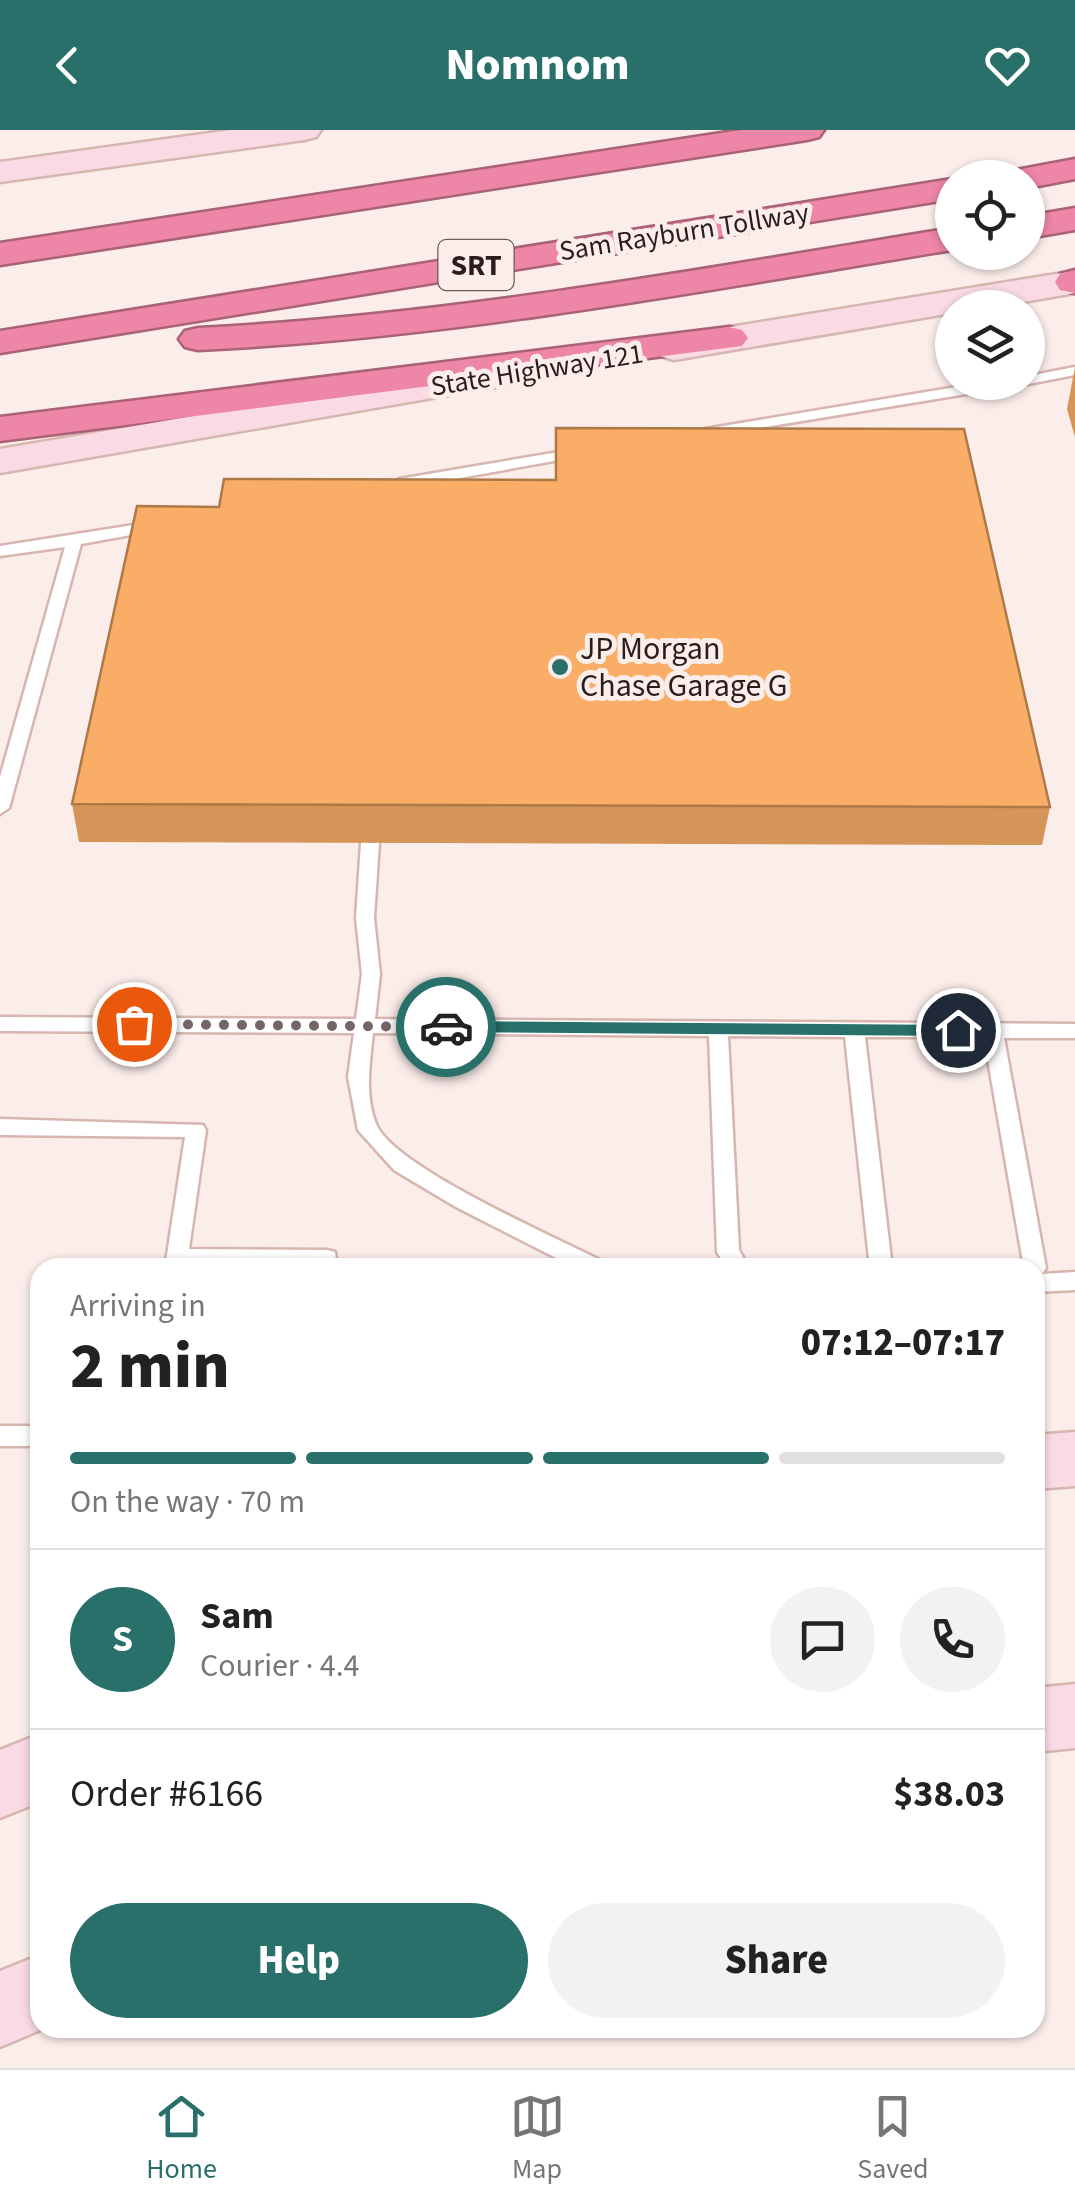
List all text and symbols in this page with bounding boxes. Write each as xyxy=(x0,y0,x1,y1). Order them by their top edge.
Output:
text: Nomnom xyxy=(446,33,629,97)
icon: back xyxy=(40,38,95,93)
icon: heart xyxy=(980,38,1035,93)
map controls xyxy=(935,160,1045,400)
button: locate xyxy=(935,160,1045,270)
street label: Sam Rayburn Tollway xyxy=(556,193,812,271)
road number: SRT xyxy=(438,240,514,290)
button: layers xyxy=(935,290,1045,400)
street label: State Highway 121 xyxy=(428,333,646,407)
place label: JP Morgan Chase Garage G xyxy=(580,626,788,709)
marker: JP Morgan Chase Garage G xyxy=(549,656,571,678)
courier xyxy=(396,977,496,1077)
pin xyxy=(92,982,177,1067)
pin xyxy=(916,988,1001,1073)
icon: bag xyxy=(107,997,162,1052)
icon: car xyxy=(419,1000,474,1055)
icon: home xyxy=(931,1003,986,1058)
text: Arriving in xyxy=(70,1283,206,1329)
text: 07:12–07:17 xyxy=(801,1316,1005,1370)
text: 2 min xyxy=(70,1320,230,1413)
text: On the way · 70 m xyxy=(70,1479,305,1525)
button: chat xyxy=(770,1587,875,1692)
button: phone xyxy=(900,1587,1005,1692)
text: Sam xyxy=(200,1589,274,1643)
text: S xyxy=(112,1612,133,1666)
text: Courier · 4.4 xyxy=(200,1643,360,1689)
text: Order #6166 xyxy=(70,1767,263,1821)
text: $38.03 xyxy=(893,1767,1005,1821)
button: Help xyxy=(70,1903,528,2018)
button: Share xyxy=(548,1903,1005,2018)
tab: Home xyxy=(146,2089,217,2189)
tab: Map xyxy=(510,2089,565,2189)
tab: Saved xyxy=(857,2089,929,2189)

